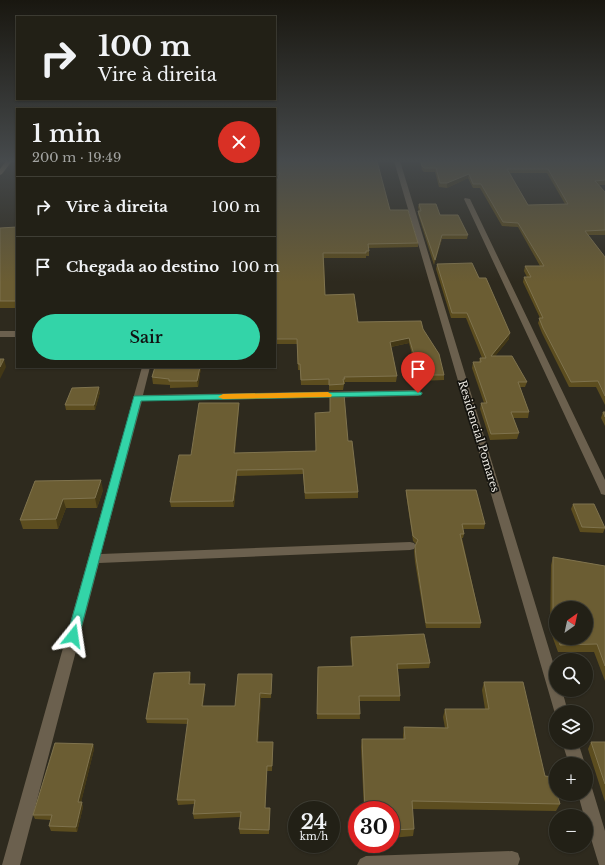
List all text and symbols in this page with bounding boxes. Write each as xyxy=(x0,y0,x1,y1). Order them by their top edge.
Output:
text: 100 m xyxy=(98,29,191,64)
icon: right xyxy=(32,32,84,84)
text: Vire à direita xyxy=(98,64,217,86)
text: 1 min xyxy=(32,119,101,148)
button: close xyxy=(218,121,260,163)
text: 200 m · 19:49 xyxy=(32,149,121,166)
icon: right xyxy=(32,196,54,218)
text: Vire à direita xyxy=(66,197,168,216)
text: 100 m xyxy=(211,197,260,216)
icon: arrive xyxy=(32,256,54,278)
text: Chegada ao destino xyxy=(66,257,219,276)
text: 100 m xyxy=(231,257,280,276)
button: Sair xyxy=(32,314,260,360)
pin xyxy=(401,352,435,393)
icon: arrive xyxy=(407,358,429,380)
street label: Residencial Pomares xyxy=(455,378,503,494)
north arrow xyxy=(549,601,593,645)
map controls xyxy=(549,601,593,853)
position arrow xyxy=(52,615,94,657)
button: search xyxy=(549,653,593,697)
button: layers xyxy=(549,705,593,749)
button: + xyxy=(549,757,593,801)
speed limit sign: 30 xyxy=(348,801,400,853)
button: − xyxy=(549,809,593,853)
text: 24 xyxy=(301,810,327,834)
text: km/h xyxy=(300,830,328,843)

